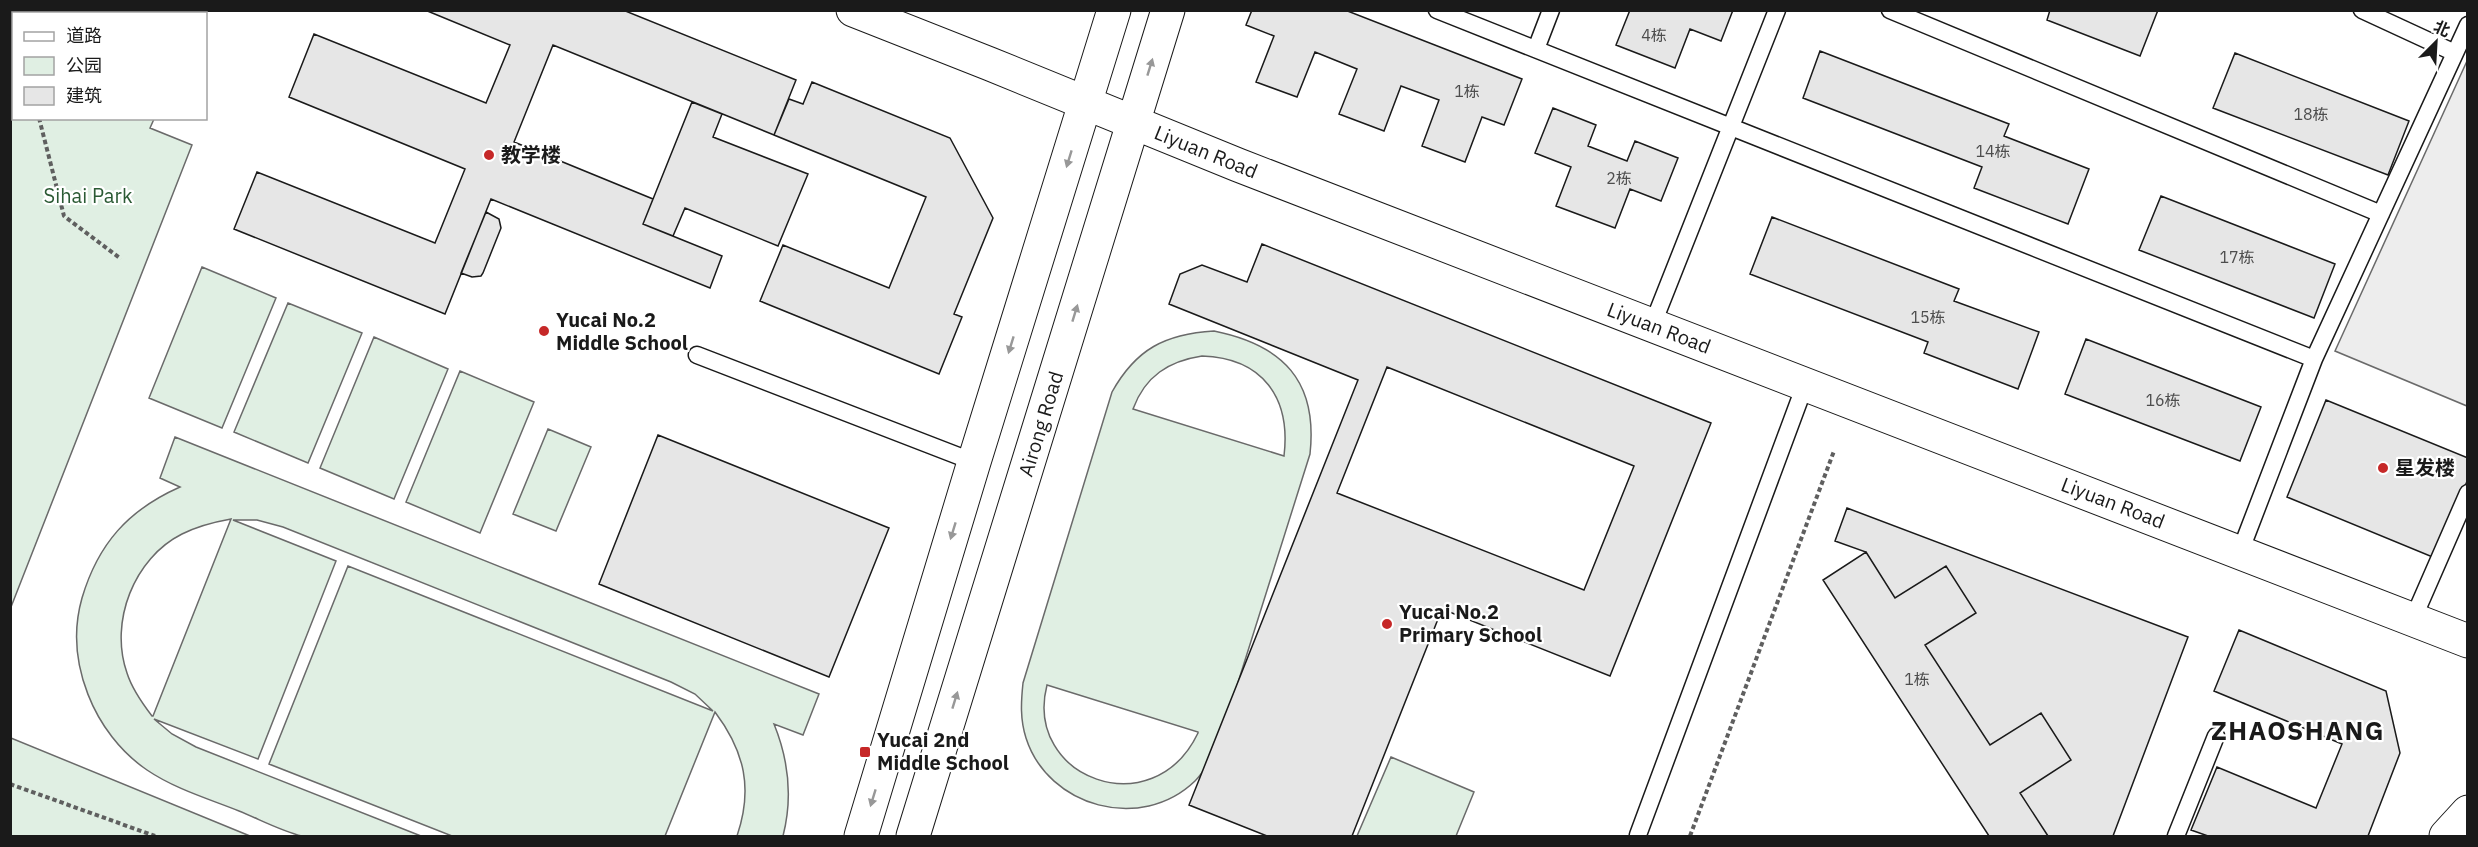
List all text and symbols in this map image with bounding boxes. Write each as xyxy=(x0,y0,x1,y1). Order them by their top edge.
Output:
legend xyxy=(12,12,207,120)
north arrow xyxy=(2406,12,2466,72)
text: 北 xyxy=(2431,16,2453,41)
text: 道路 xyxy=(66,24,102,47)
house number: 4栋 xyxy=(1641,25,1667,45)
text: 公园 xyxy=(66,54,102,77)
one-way arrow xyxy=(1146,58,1156,76)
house number: 1栋 xyxy=(1454,81,1480,101)
text: 建筑 xyxy=(66,84,102,107)
house number: 18栋 xyxy=(2293,104,2329,124)
street label: Liyuan Road xyxy=(1151,119,1262,184)
place label: 教学楼 xyxy=(501,141,561,168)
house number: 14栋 xyxy=(1975,141,2011,161)
marker: 教学楼 xyxy=(482,148,496,162)
one-way arrow xyxy=(1064,150,1073,168)
house number: 2栋 xyxy=(1606,168,1632,188)
park label: Sihai Park xyxy=(44,182,133,209)
house number: 17栋 xyxy=(2219,247,2255,267)
street label: Liyuan Road xyxy=(1603,295,1715,360)
one-way arrow xyxy=(1071,304,1080,322)
place label: Yucai No.2 Middle School xyxy=(556,306,688,356)
house number: 15栋 xyxy=(1910,307,1946,327)
marker: Yucai No.2 Middle School xyxy=(537,324,551,338)
one-way arrow xyxy=(1006,336,1015,354)
street label: Airong Road xyxy=(1012,368,1069,480)
house number: 16栋 xyxy=(2145,390,2181,410)
place label: 星发楼 xyxy=(2395,454,2455,481)
marker: 星发楼 xyxy=(2376,461,2390,475)
street label: Liyuan Road xyxy=(2057,470,2169,535)
one-way arrow xyxy=(948,522,957,540)
place label: Yucai No.2 Primary School xyxy=(1399,598,1542,648)
marker: Yucai No.2 Primary School xyxy=(1380,617,1394,631)
house number: 1栋 xyxy=(1904,669,1930,689)
one-way arrow xyxy=(951,691,960,709)
district label: ZHAOSHANG xyxy=(2211,713,2385,747)
place label: Yucai 2nd Middle School xyxy=(877,726,1009,776)
marker: Yucai 2nd Middle School xyxy=(858,745,872,759)
one-way arrow xyxy=(868,790,877,808)

